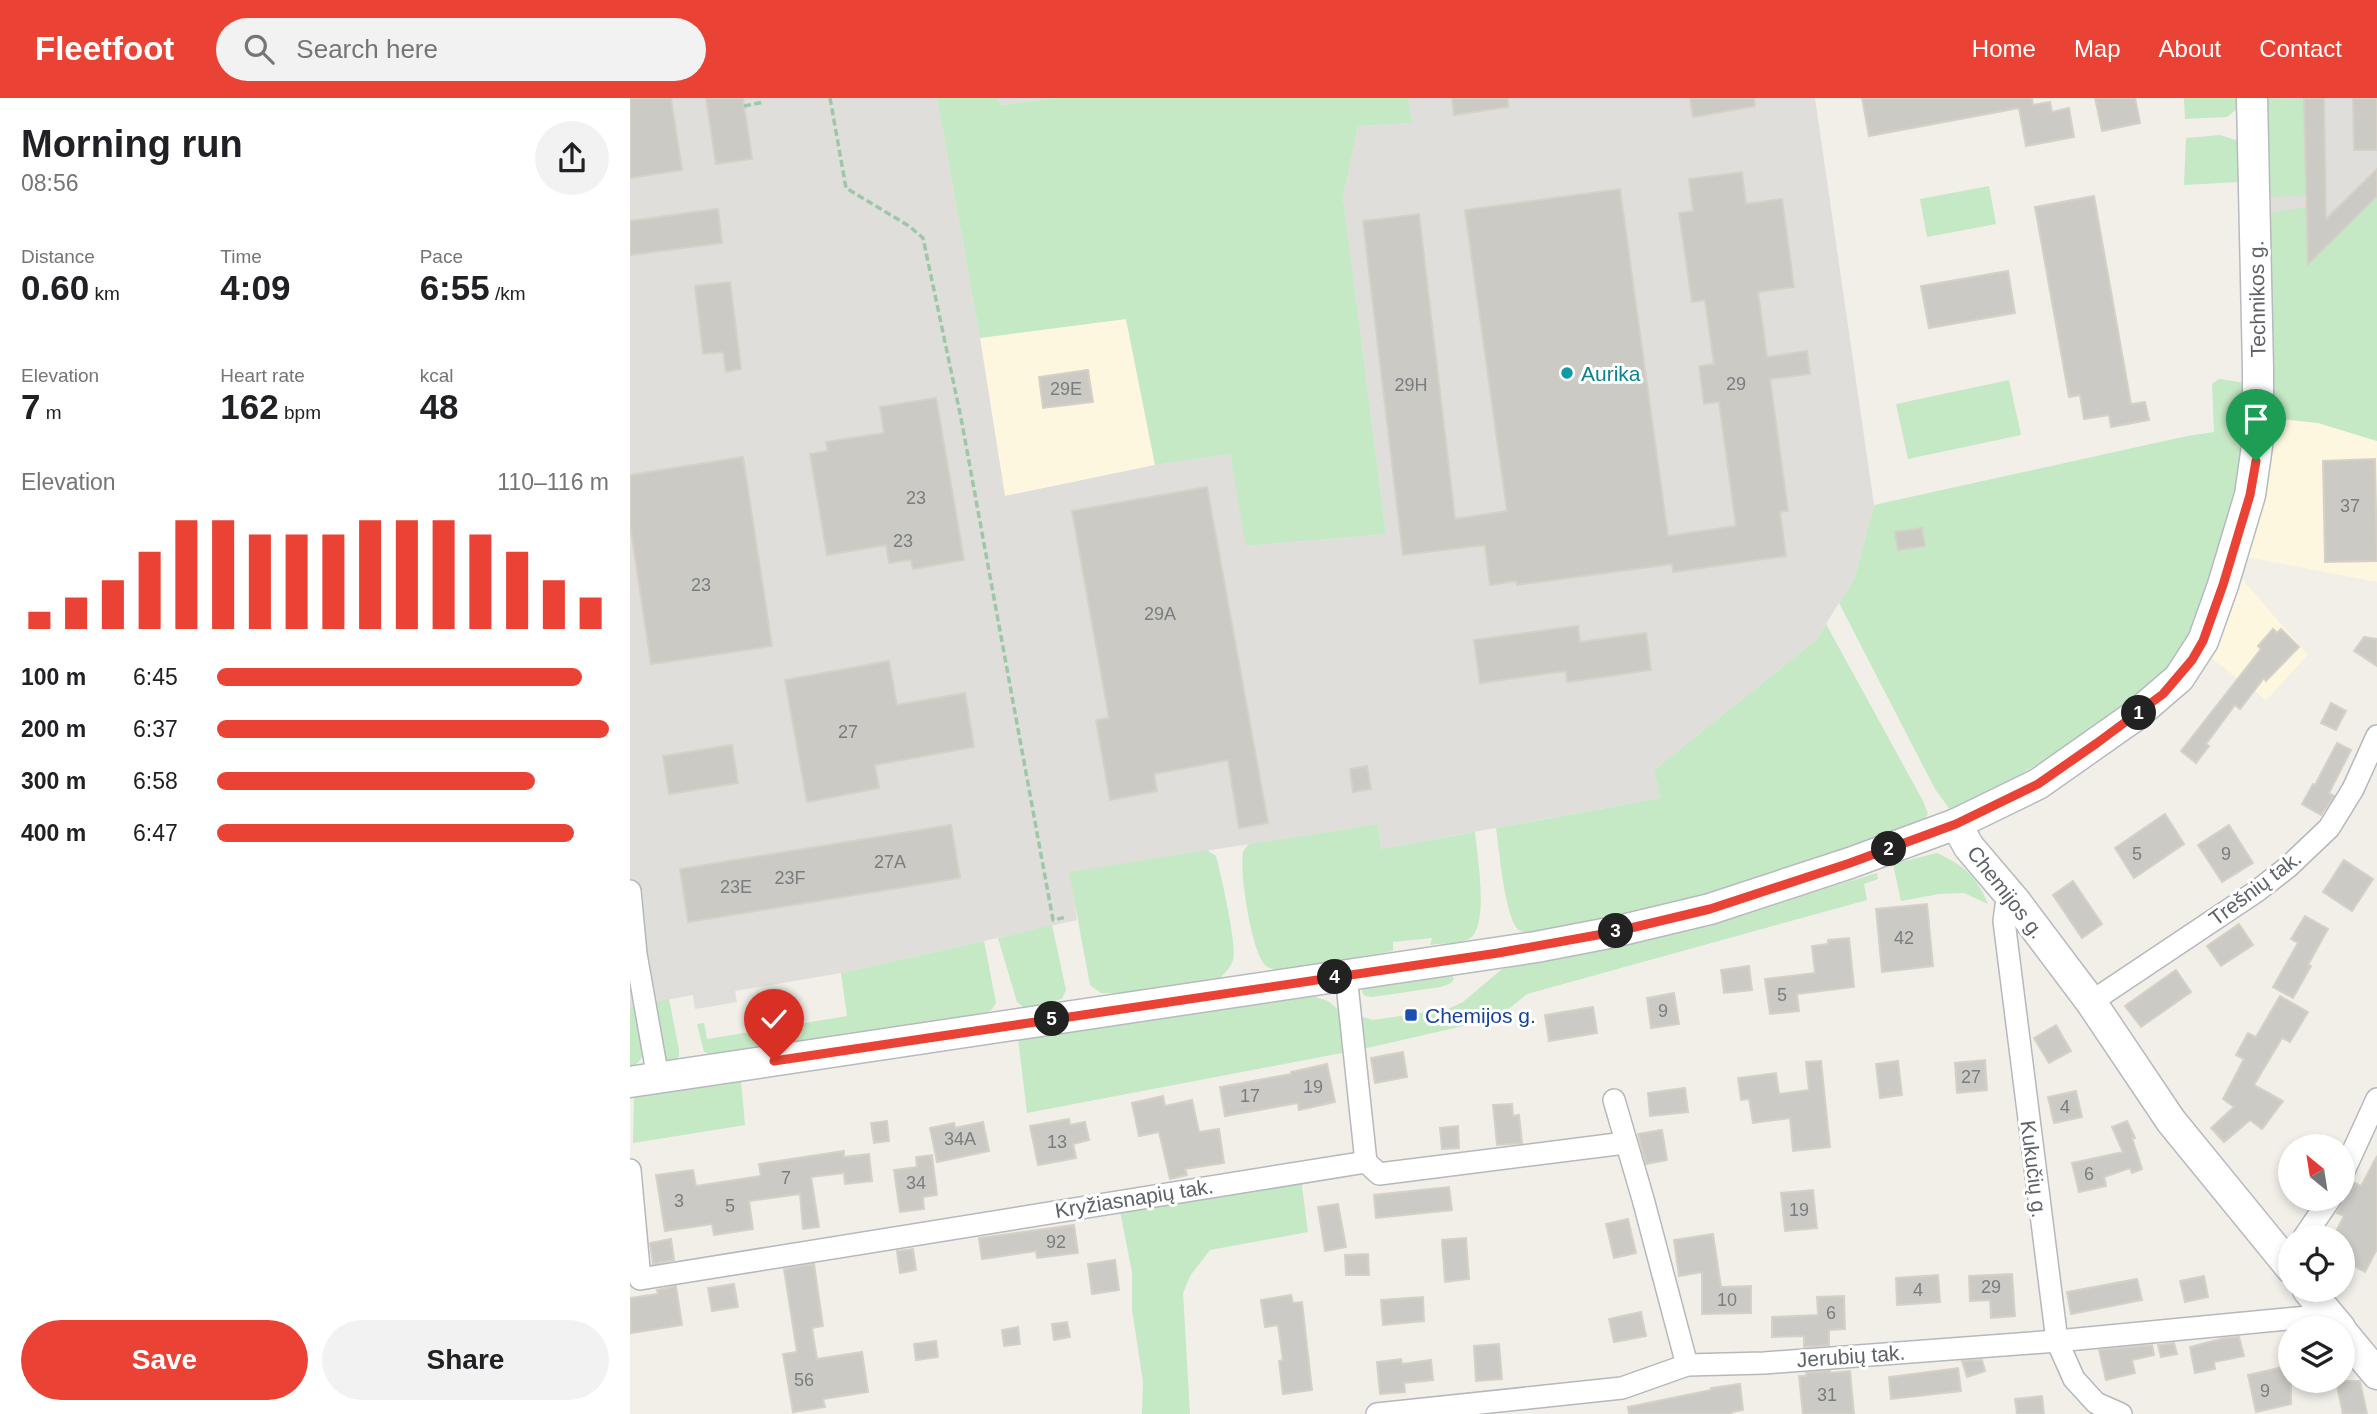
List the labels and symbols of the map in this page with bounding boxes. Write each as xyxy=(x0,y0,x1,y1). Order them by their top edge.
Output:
street label: Technikos g. xyxy=(2244,240,2270,358)
place label: Aurika xyxy=(1581,362,1641,385)
marker: Aurika xyxy=(1559,365,1575,381)
house number: 29 xyxy=(1726,374,1746,394)
house number: 29H xyxy=(1394,375,1428,395)
house number: 29E xyxy=(1050,379,1082,399)
pin xyxy=(2226,389,2286,461)
house number: 23 xyxy=(906,488,926,508)
house number: 37 xyxy=(2340,496,2360,516)
house number: 23 xyxy=(893,531,913,551)
house number: 23 xyxy=(691,575,711,595)
house number: 29A xyxy=(1144,604,1176,624)
pin: 1 xyxy=(2122,696,2156,730)
house number: 27 xyxy=(838,722,858,742)
pin: 2 xyxy=(1872,832,1906,866)
street label: Chemijos g. xyxy=(1963,841,2049,943)
house number: 5 xyxy=(2132,844,2142,864)
house number: 9 xyxy=(2221,844,2231,864)
street label: Trešnių tak. xyxy=(2205,846,2305,930)
house number: 27A xyxy=(874,852,906,872)
house number: 23F xyxy=(774,868,806,888)
house number: 23E xyxy=(720,877,752,897)
pin: 3 xyxy=(1598,914,1634,948)
house number: 42 xyxy=(1894,928,1914,948)
pin: 4 xyxy=(1318,960,1352,994)
house number: 5 xyxy=(1777,985,1787,1005)
pin xyxy=(744,989,804,1061)
house number: 9 xyxy=(1658,1001,1668,1021)
pin: 5 xyxy=(1034,1002,1070,1037)
place label: Chemijos g. xyxy=(1425,1004,1536,1027)
marker: Chemijos g. xyxy=(1403,1007,1419,1023)
house number: 27 xyxy=(1961,1067,1981,1087)
house number: 19 xyxy=(1303,1077,1323,1097)
house number: 17 xyxy=(1240,1086,1260,1106)
house number: 4 xyxy=(2060,1097,2070,1117)
street label: Kukučių g. xyxy=(2017,1119,2051,1219)
house number: 34A xyxy=(944,1129,976,1149)
house number: 13 xyxy=(1047,1132,1067,1152)
north arrow xyxy=(2278,1134,2356,1211)
house number: 6 xyxy=(2084,1164,2094,1184)
house number: 7 xyxy=(781,1168,791,1188)
house number: 34 xyxy=(906,1173,926,1193)
street label: Kryžiasnapių tak. xyxy=(1053,1174,1215,1222)
house number: 3 xyxy=(674,1191,684,1211)
house number: 5 xyxy=(725,1196,735,1216)
house number: 19 xyxy=(1789,1200,1809,1220)
house number: 92 xyxy=(1046,1232,1066,1252)
house number: 29 xyxy=(1981,1277,2001,1297)
house number: 4 xyxy=(1913,1280,1923,1300)
house number: 10 xyxy=(1717,1290,1737,1310)
house number: 6 xyxy=(1826,1303,1836,1323)
street label: Jerubių tak. xyxy=(1796,1341,1906,1371)
house number: 56 xyxy=(794,1370,814,1390)
house number: 9 xyxy=(2260,1381,2270,1401)
house number: 31 xyxy=(1817,1385,1837,1405)

